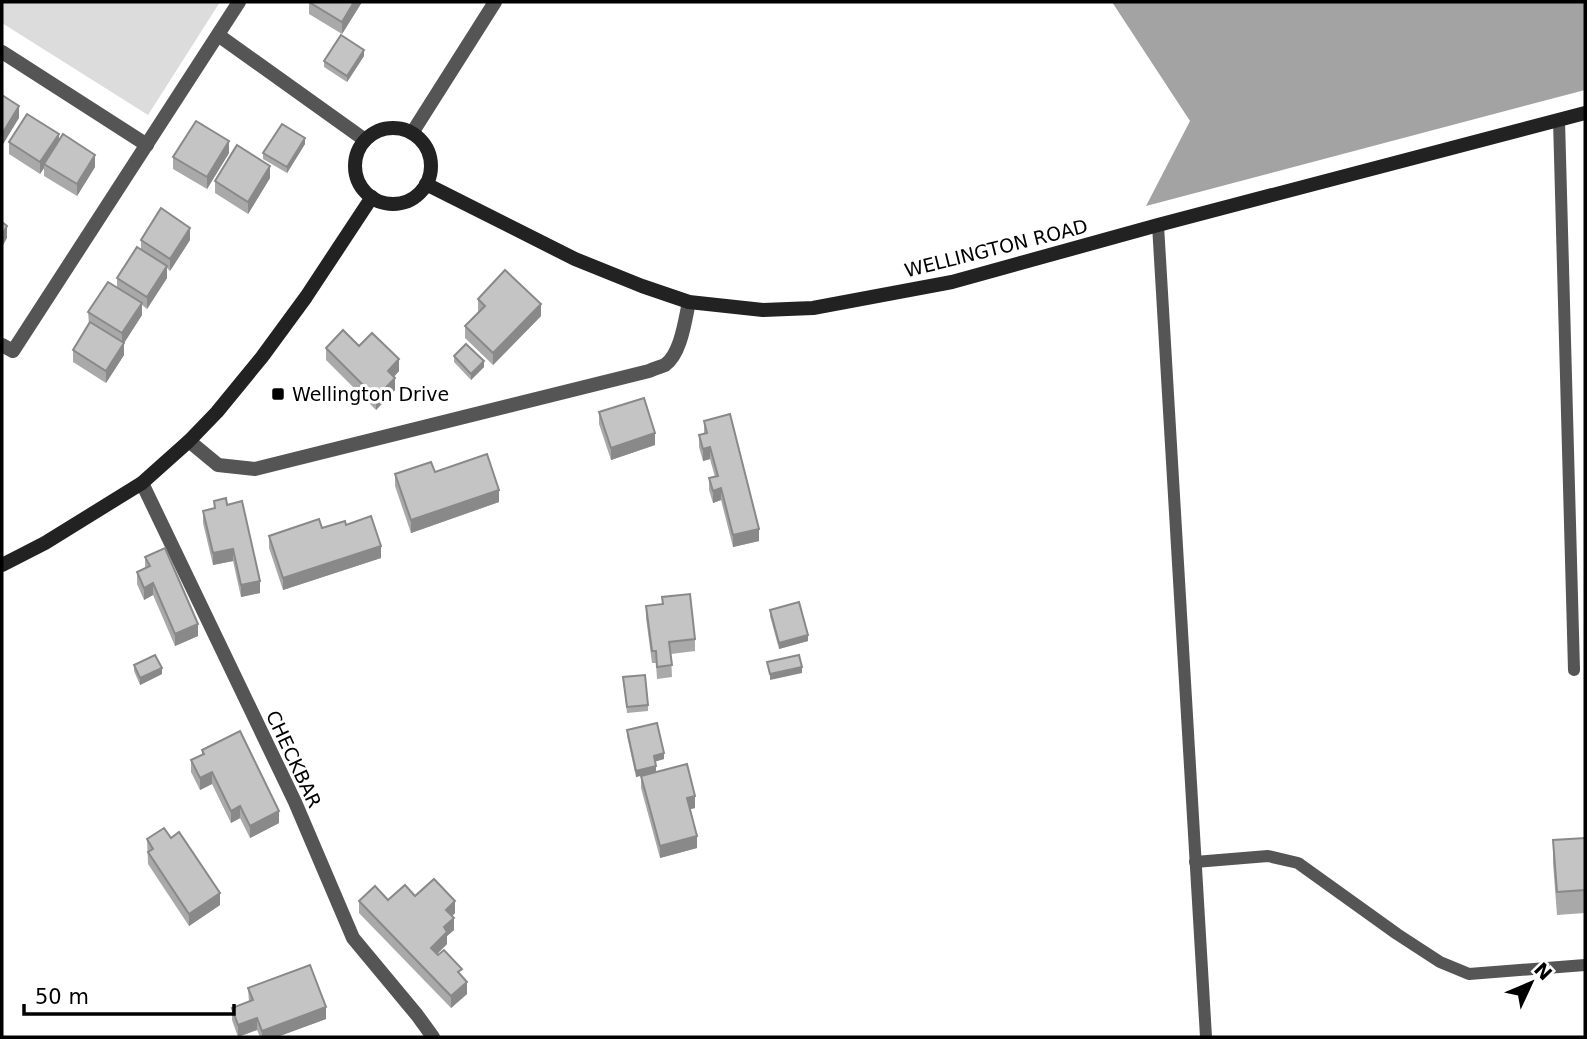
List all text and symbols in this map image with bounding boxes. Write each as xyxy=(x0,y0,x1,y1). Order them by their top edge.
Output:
street label: WELLINGTON ROAD xyxy=(902,215,1090,281)
place label: Wellington Drive xyxy=(292,383,449,405)
marker: Wellington Drive xyxy=(270,386,286,402)
street label: CHECKBAR xyxy=(262,707,326,811)
north arrow xyxy=(1496,948,1566,1018)
text: N xyxy=(1530,958,1557,985)
scale bar xyxy=(24,972,234,1016)
text: 50 m xyxy=(35,985,89,1009)

